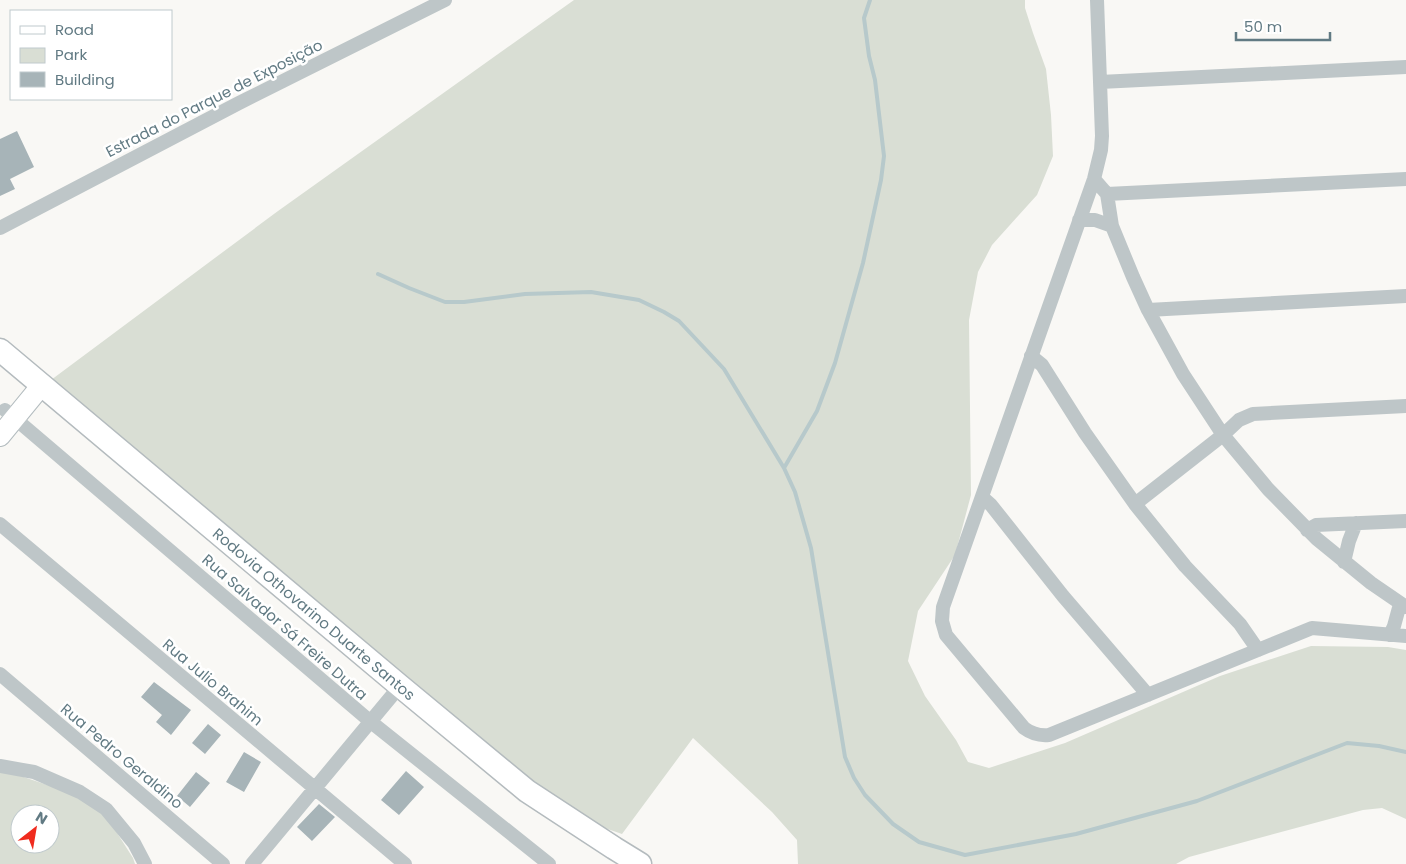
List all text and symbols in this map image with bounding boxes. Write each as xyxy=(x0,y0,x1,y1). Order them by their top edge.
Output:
legend xyxy=(10,10,172,100)
scale bar xyxy=(1236,10,1330,42)
text: 50 m xyxy=(1244,16,1282,37)
text: Road xyxy=(55,19,94,40)
street label: Estrada do Parque de Exposição xyxy=(102,34,326,162)
text: Park xyxy=(55,44,87,65)
text: Building xyxy=(55,69,115,90)
street label: Rodovia Othovarino Duarte Santos xyxy=(208,523,420,705)
street label: Rua Salvador Sá Freire Dutra xyxy=(198,549,372,705)
street label: Rua Julio Brahim xyxy=(158,634,268,730)
street label: Rua Pedro Geraldino xyxy=(56,699,188,813)
north arrow xyxy=(10,804,60,854)
text: N xyxy=(32,807,51,829)

